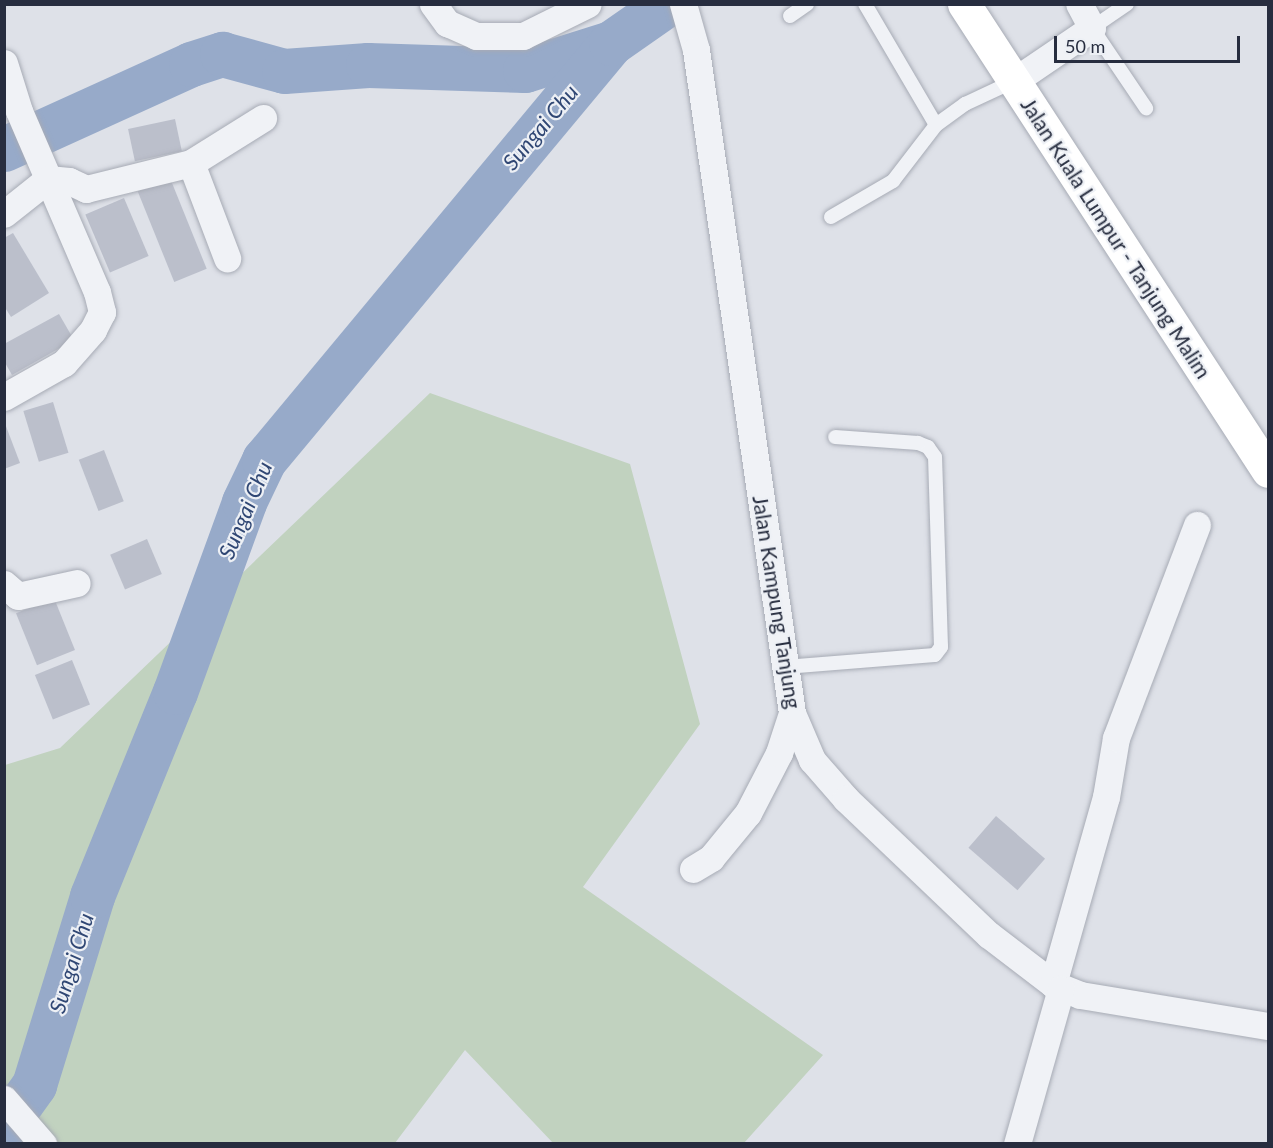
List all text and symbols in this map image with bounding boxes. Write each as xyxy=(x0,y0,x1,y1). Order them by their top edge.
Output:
scale bar xyxy=(1057,24,1243,62)
text: 50 m xyxy=(1065,35,1105,57)
water label: Sungai Chu xyxy=(497,79,583,175)
street label: Jalan Kuala Lumpur - Tanjung Malim xyxy=(1015,93,1217,383)
water label: Sungai Chu xyxy=(213,457,277,563)
street label: Jalan Kampung Tanjung xyxy=(748,493,806,711)
water label: Sungai Chu xyxy=(43,910,99,1016)

